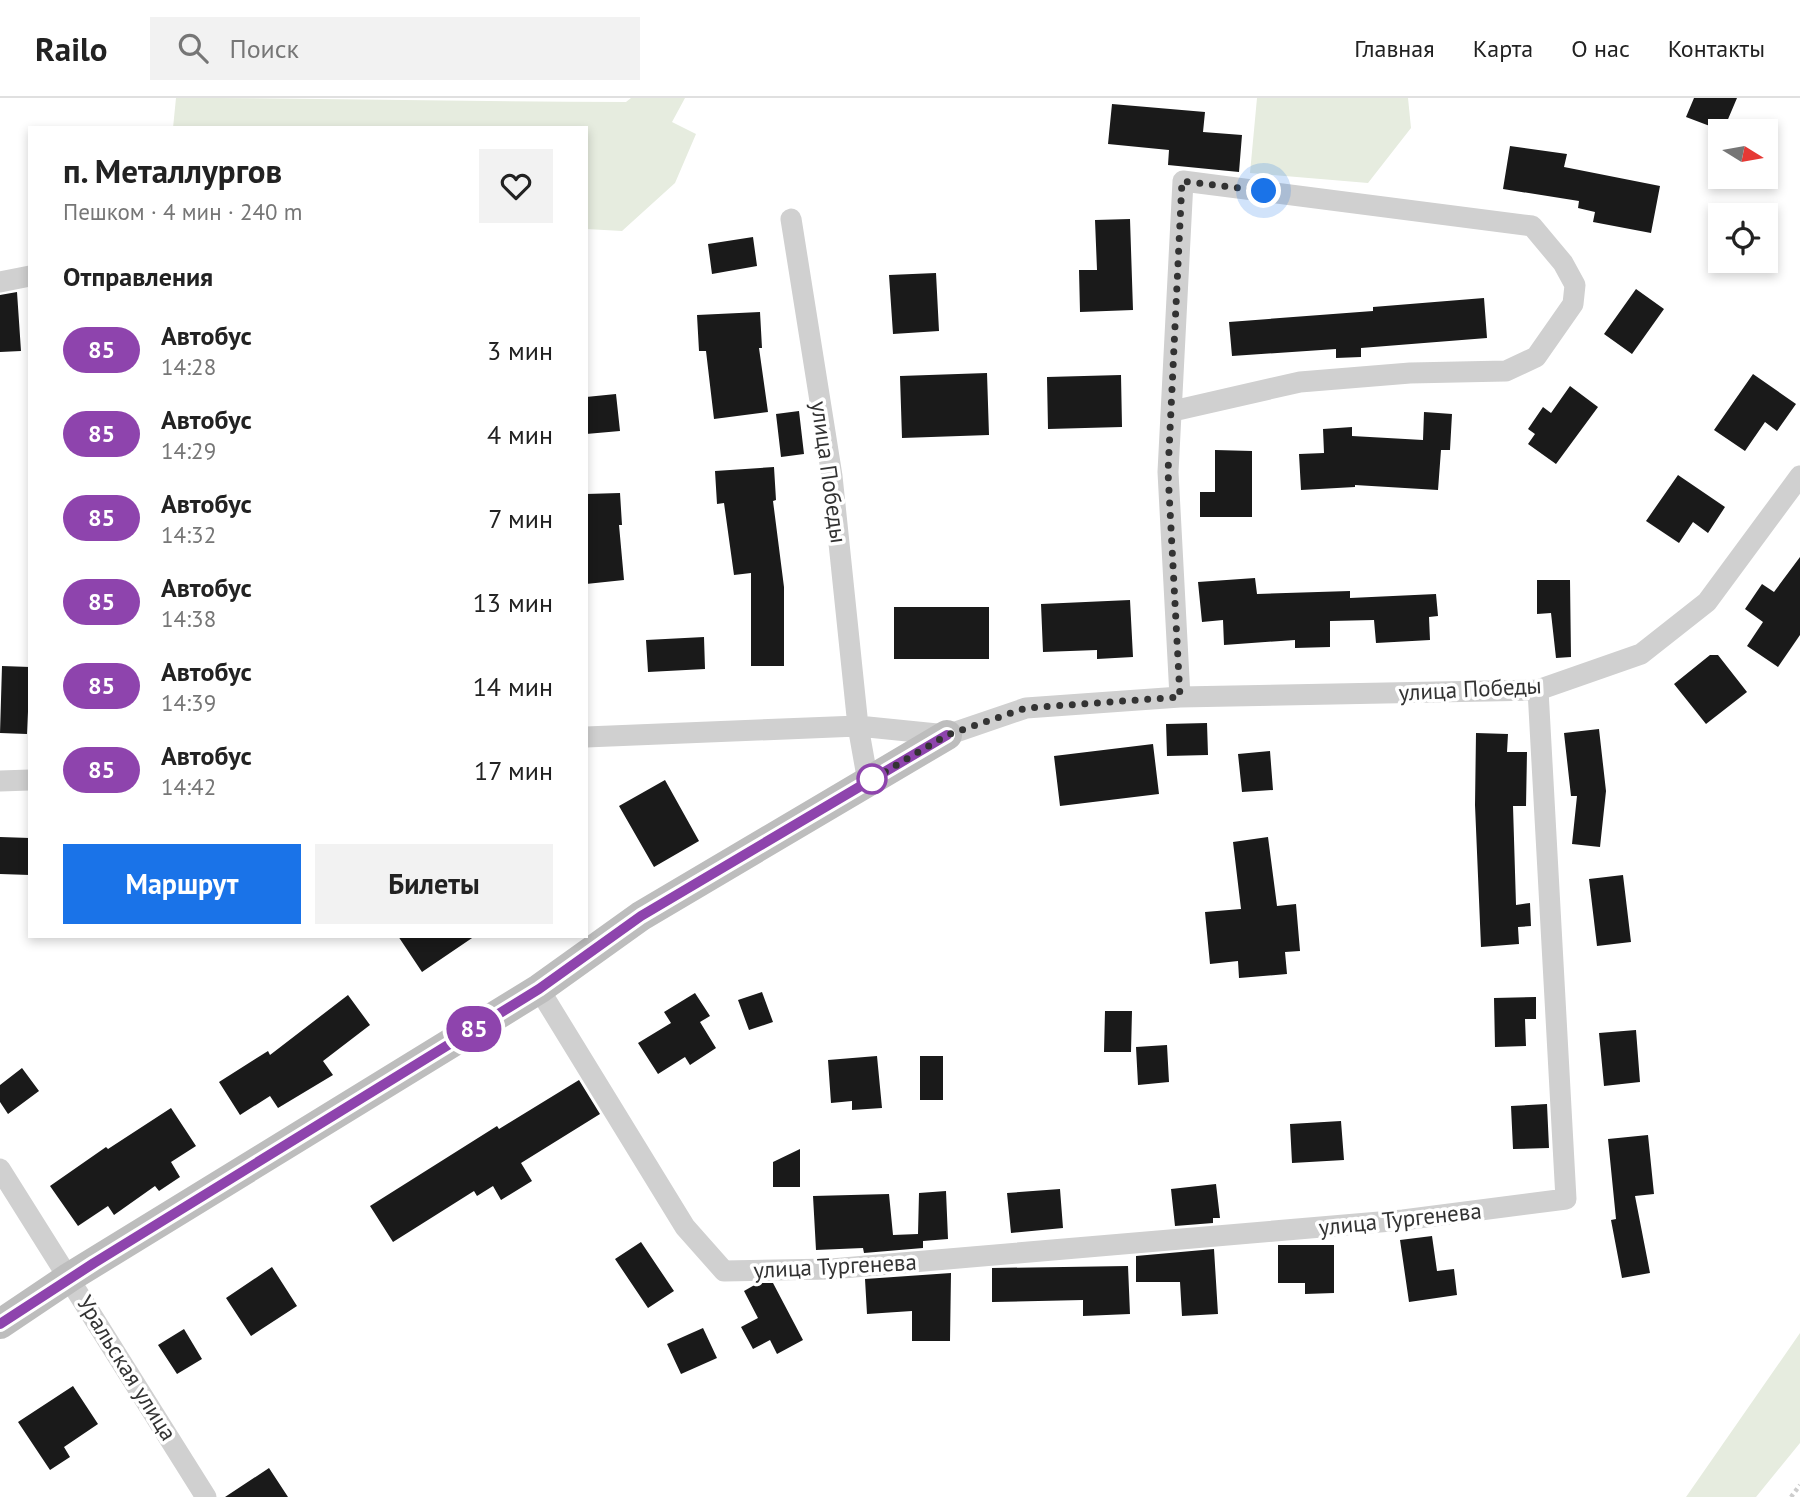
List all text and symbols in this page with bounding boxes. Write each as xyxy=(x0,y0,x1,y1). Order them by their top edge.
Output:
search box xyxy=(150,17,640,80)
text: Railo xyxy=(35,27,108,70)
icon: search xyxy=(174,29,212,67)
text: Поиск xyxy=(230,32,299,65)
text: Главная xyxy=(1354,33,1435,64)
text: Карта xyxy=(1473,33,1533,64)
text: О нас xyxy=(1571,33,1630,64)
text: Контакты xyxy=(1668,33,1765,64)
north arrow xyxy=(1708,119,1778,189)
map controls xyxy=(1708,119,1778,273)
text: п. Металлургов xyxy=(63,149,282,192)
button: heart xyxy=(479,149,553,223)
your location xyxy=(1246,173,1281,208)
text: Пешком · 4 мин · 240 m xyxy=(63,197,302,226)
button: locate xyxy=(1708,203,1778,273)
text: Отправления xyxy=(63,260,213,293)
text: Автобус xyxy=(161,319,252,352)
text: 85 xyxy=(88,334,115,365)
text: 3 мин xyxy=(487,334,553,367)
text: 14:28 xyxy=(161,352,216,381)
street label: улица Победы xyxy=(805,399,854,545)
text: Автобус xyxy=(161,403,252,436)
text: 85 xyxy=(88,418,115,449)
text: 4 мин xyxy=(487,418,553,451)
text: 14:29 xyxy=(161,436,216,465)
text: Автобус xyxy=(161,487,252,520)
text: 85 xyxy=(88,502,115,533)
text: 7 мин xyxy=(488,502,553,535)
text: 14:32 xyxy=(161,520,216,549)
text: Автобус xyxy=(161,571,252,604)
text: 85 xyxy=(88,586,115,617)
text: 13 мин xyxy=(473,586,553,619)
text: 14:38 xyxy=(161,604,216,633)
text: Автобус xyxy=(161,655,252,688)
text: 85 xyxy=(88,670,115,701)
text: 14 мин xyxy=(473,670,553,703)
street label: улица Победы xyxy=(1398,670,1542,707)
text: 14:39 xyxy=(161,688,216,717)
text: Автобус xyxy=(161,739,252,772)
text: 85 xyxy=(88,754,115,785)
text: 17 мин xyxy=(474,754,553,787)
unlabelled marker xyxy=(857,764,887,794)
text: 14:42 xyxy=(161,772,216,801)
button: Маршрут xyxy=(63,844,301,924)
button: Билеты xyxy=(315,844,553,924)
line badge: 85 xyxy=(442,1006,505,1052)
text: 85 xyxy=(460,1013,488,1044)
street label: улица Тургенева xyxy=(1317,1196,1483,1241)
street label: улица Тургенева xyxy=(752,1247,917,1284)
street label: Уральская улица xyxy=(71,1290,184,1446)

